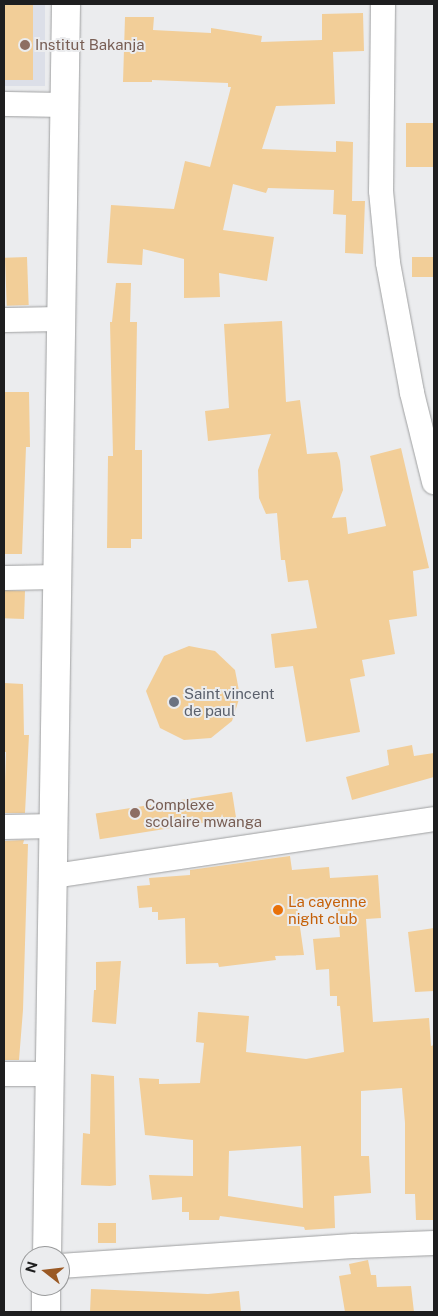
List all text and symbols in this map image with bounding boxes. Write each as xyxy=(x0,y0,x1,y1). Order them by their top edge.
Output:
place label: Institut Bakanja xyxy=(35,36,144,54)
marker: Institut Bakanja xyxy=(19,39,31,51)
place label: Saint vincent de paul xyxy=(184,684,275,719)
marker: Saint vincent de paul xyxy=(168,696,180,708)
place label: Complexe scolaire mwanga xyxy=(145,795,262,830)
marker: Complexe scolaire mwanga xyxy=(129,807,141,819)
place label: La cayenne night club xyxy=(288,892,367,927)
marker: La cayenne night club xyxy=(272,904,284,916)
north arrow xyxy=(20,1246,70,1296)
text: N xyxy=(22,1260,41,1275)

